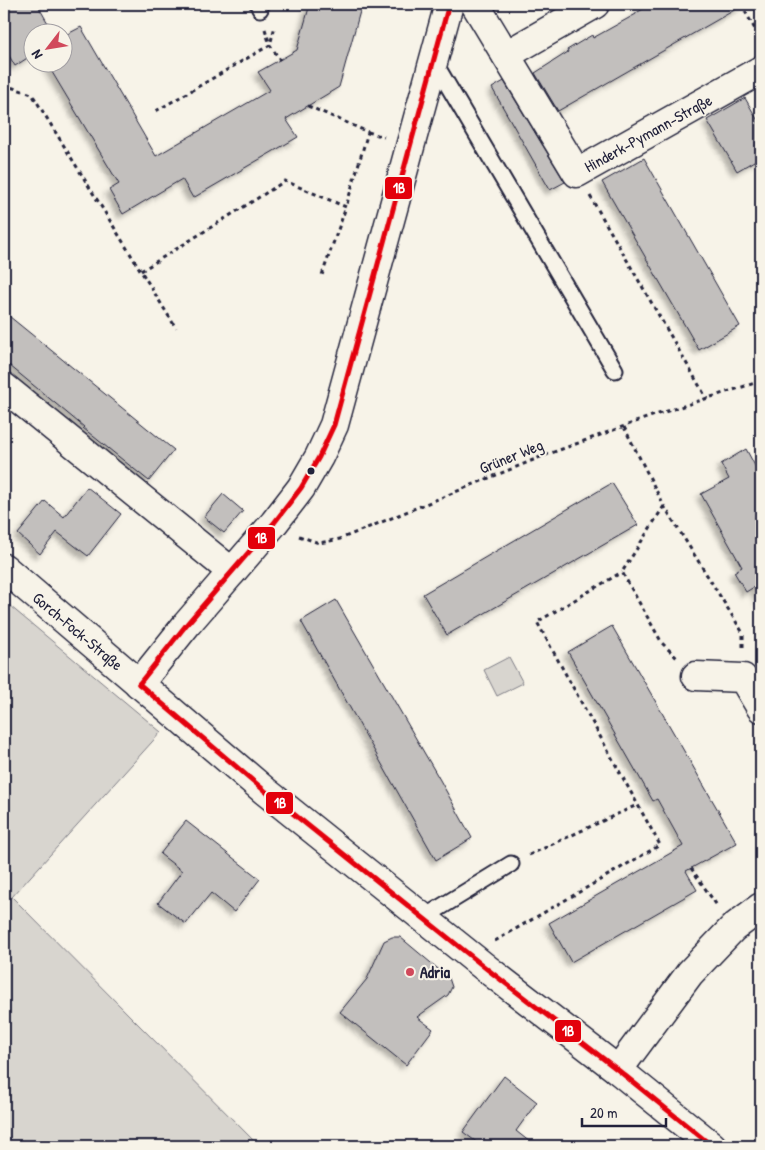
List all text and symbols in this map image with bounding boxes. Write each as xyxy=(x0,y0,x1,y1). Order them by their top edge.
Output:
north arrow xyxy=(22,22,72,72)
text: N xyxy=(26,46,46,63)
street label: Hinderk-Pymann-Straße xyxy=(580,88,716,177)
line badge: 1B xyxy=(384,176,413,200)
text: 1B xyxy=(393,178,405,197)
street label: Grüner Weg xyxy=(476,433,546,479)
unlabelled marker xyxy=(306,466,316,476)
line badge: 1B xyxy=(247,526,276,550)
text: 1B xyxy=(255,528,267,547)
street label: Gorch-Fock-Straße xyxy=(28,587,128,676)
line badge: 1B xyxy=(265,791,294,815)
text: 1B xyxy=(274,793,286,812)
place label: Adria xyxy=(420,961,451,983)
marker: Adria xyxy=(404,966,416,978)
line badge: 1B xyxy=(554,1019,582,1043)
text: 1B xyxy=(562,1021,574,1040)
scale bar xyxy=(582,1095,666,1127)
text: 20 m xyxy=(590,1102,617,1123)

